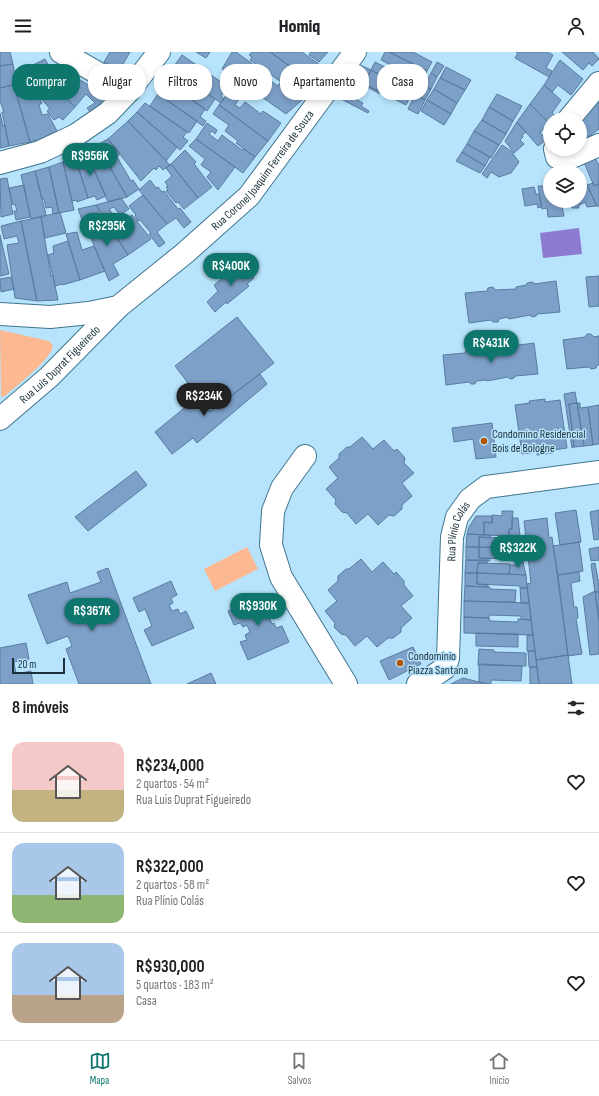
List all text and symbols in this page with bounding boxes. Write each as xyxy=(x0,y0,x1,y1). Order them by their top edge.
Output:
icon: menu xyxy=(12,15,34,37)
icon: person xyxy=(565,15,587,37)
text: Homiq xyxy=(279,16,320,37)
chip: Comprar xyxy=(12,64,80,100)
chip: Alugar xyxy=(88,64,146,100)
chip: Filtros xyxy=(154,64,212,100)
chip: Novo xyxy=(220,64,272,100)
chip: Apartamento xyxy=(280,64,369,100)
chip: Casa xyxy=(377,64,428,100)
street label: Rua Coronel Joaquim Ferreira de Souza xyxy=(208,107,317,234)
map controls xyxy=(543,112,587,208)
button: locate xyxy=(543,112,587,156)
pin: R$956K xyxy=(57,143,123,177)
text: R$956K xyxy=(71,148,109,164)
button: layers xyxy=(543,164,587,208)
pin: R$295K xyxy=(74,213,140,247)
text: R$295K xyxy=(89,218,126,234)
pin: R$400K xyxy=(198,253,264,287)
text: R$400K xyxy=(212,258,250,274)
street label: Rua Luis Duprat Figueiredo xyxy=(16,322,103,407)
pin: R$431K xyxy=(458,330,524,364)
text: R$431K xyxy=(473,335,509,351)
pin: R$234K xyxy=(171,383,237,417)
text: R$234K xyxy=(185,388,223,404)
place label: Condomíno Residencial Bois de Bologne xyxy=(492,427,585,456)
marker: Condomíno Residencial Bois de Bologne xyxy=(479,436,489,446)
street label: Rua Plínio Colás xyxy=(444,498,473,562)
pin: R$322K xyxy=(485,535,551,569)
text: R$322K xyxy=(500,540,536,556)
pin: R$930K xyxy=(225,593,291,627)
pin: R$367K xyxy=(59,598,125,632)
text: R$930K xyxy=(239,598,277,614)
text: R$367K xyxy=(73,603,111,619)
place label: Condomínio Piazza Santana xyxy=(408,649,468,678)
scale bar xyxy=(12,656,65,675)
text: 20 m xyxy=(18,658,36,671)
marker: Condomínio Piazza Santana xyxy=(395,658,405,668)
icon: filters xyxy=(565,697,587,719)
text: 8 imóveis xyxy=(12,698,69,718)
text: R$234,000 xyxy=(136,756,204,776)
icon: home xyxy=(44,758,92,806)
icon: heart xyxy=(565,771,587,793)
text: 2 quartos · 54 m² xyxy=(136,776,209,792)
text: Rua Luis Duprat Figueiredo xyxy=(136,792,251,808)
text: R$322,000 xyxy=(136,857,204,877)
icon: home xyxy=(44,859,92,907)
icon: heart xyxy=(565,872,587,894)
text: 2 quartos · 58 m² xyxy=(136,877,209,893)
text: Rua Plínio Colás xyxy=(136,893,204,909)
text: R$930,000 xyxy=(136,957,205,977)
icon: home xyxy=(44,959,92,1007)
icon: heart xyxy=(565,972,587,994)
text: 5 quartos · 183 m² xyxy=(136,977,214,993)
text: Casa xyxy=(136,993,157,1009)
tab: Mapa xyxy=(89,1050,111,1087)
tab: Salvos xyxy=(288,1050,311,1087)
tab: Início xyxy=(488,1050,510,1087)

